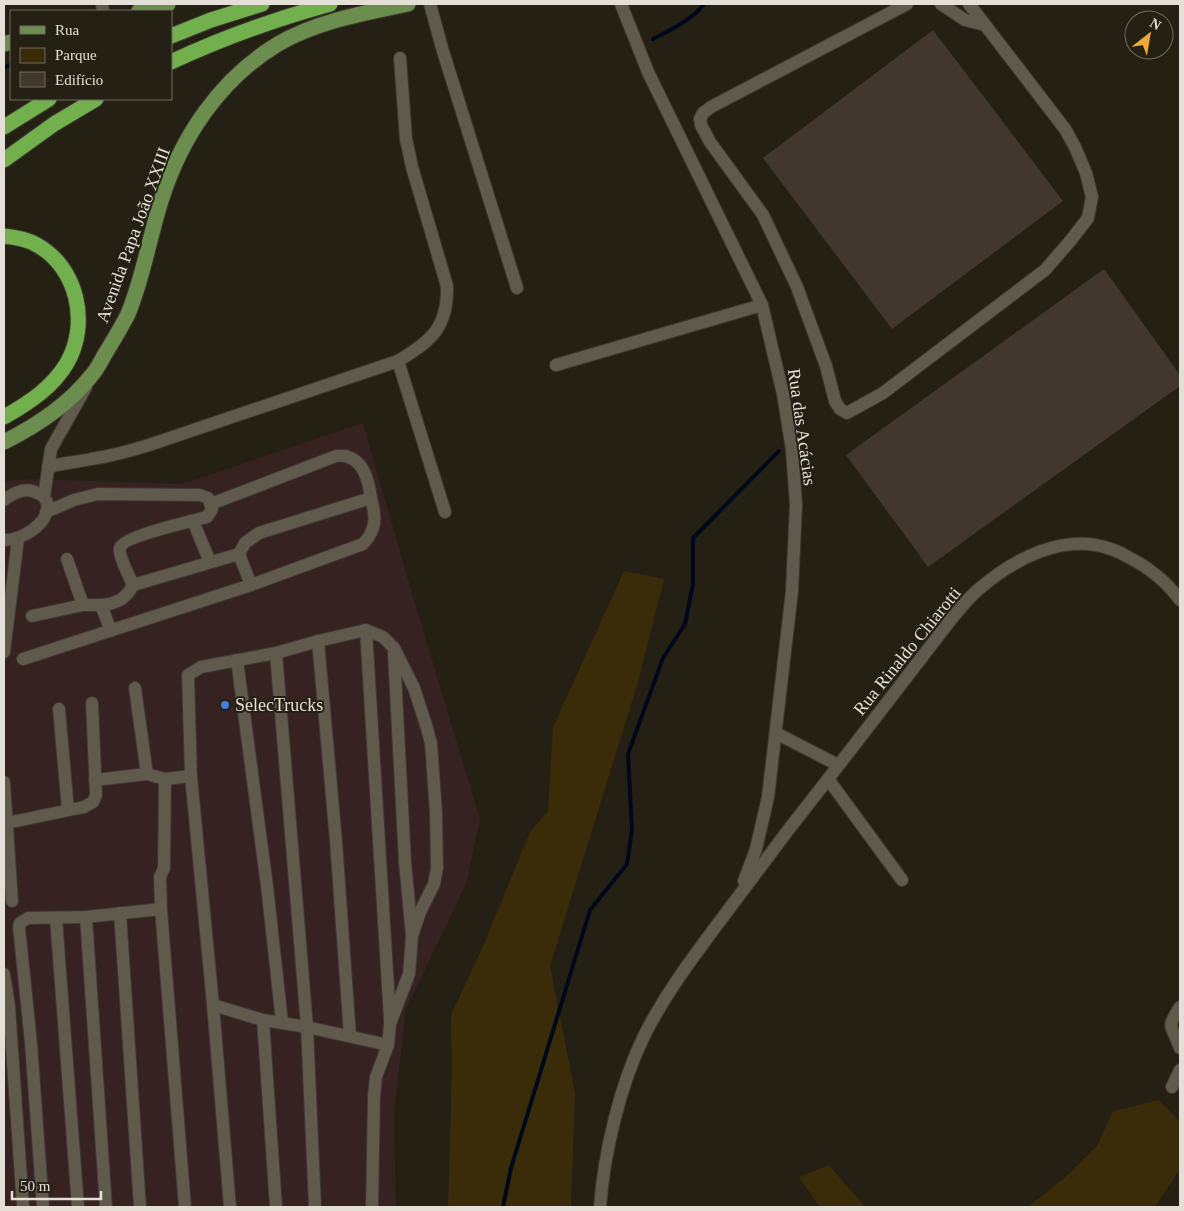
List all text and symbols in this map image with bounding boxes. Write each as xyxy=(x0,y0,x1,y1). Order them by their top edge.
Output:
legend xyxy=(10,10,172,100)
north arrow xyxy=(1124,10,1174,60)
text: N xyxy=(1147,15,1164,33)
text: Rua xyxy=(55,22,80,38)
text: Parque xyxy=(55,47,97,63)
text: Edifício xyxy=(55,72,103,88)
street label: Avenida Papa João XXIII xyxy=(92,145,174,325)
street label: Rua das Acácias xyxy=(784,367,820,487)
street label: Rua Rinaldo Chiarotti xyxy=(849,583,965,719)
place label: SelecTrucks xyxy=(235,695,323,715)
marker: SelecTrucks xyxy=(219,699,231,711)
scale bar xyxy=(12,1168,101,1200)
text: 50 m xyxy=(20,1178,51,1194)

